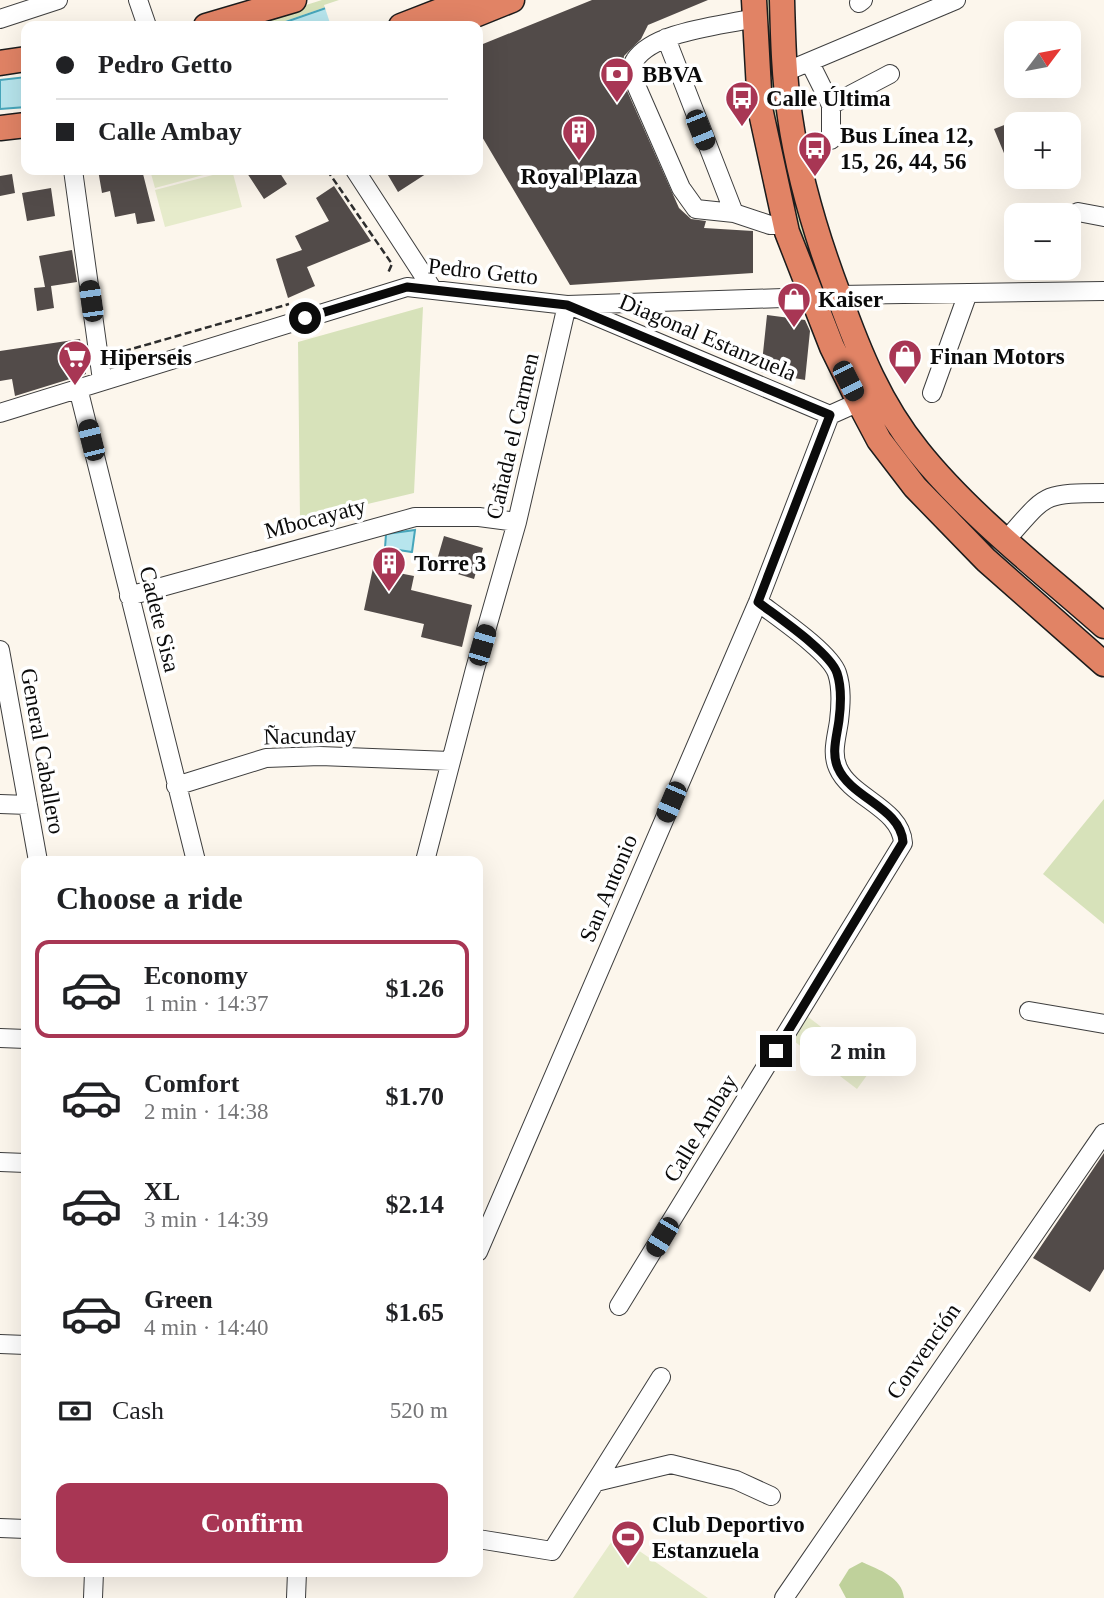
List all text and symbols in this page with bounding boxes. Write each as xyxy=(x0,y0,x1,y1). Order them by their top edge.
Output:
north arrow xyxy=(1004,21,1082,98)
map controls xyxy=(1004,21,1081,280)
text: Pedro Getto xyxy=(98,50,233,79)
bank icon: BBVA xyxy=(598,55,636,104)
place label: BBVA xyxy=(642,62,703,87)
bus stop icon: Calle Última xyxy=(723,79,761,128)
place label: Calle Última xyxy=(766,86,891,111)
car xyxy=(683,107,718,153)
button: + xyxy=(1004,112,1081,189)
building icon: Royal Plaza xyxy=(560,113,598,162)
text: Calle Ambay xyxy=(98,117,242,146)
place label: Bus Línea 12, 15, 26, 44, 56 xyxy=(840,123,974,174)
bus stop icon: Bus Línea 12, 15, 26, 44, 56 xyxy=(796,129,834,178)
place label: Royal Plaza xyxy=(521,164,638,189)
button: − xyxy=(1004,203,1081,280)
street label: Pedro Getto xyxy=(427,253,539,290)
car xyxy=(78,279,105,323)
shop icon: Kaiser xyxy=(775,280,813,329)
place label: Kaiser xyxy=(818,287,883,312)
street label: Diagonal Estanzuela xyxy=(616,289,800,386)
route start xyxy=(289,302,321,334)
shop icon: Finan Motors xyxy=(886,337,924,386)
supermarket icon: Hiperseis xyxy=(56,338,94,387)
place label: Finan Motors xyxy=(930,344,1065,369)
place label: Hiperseis xyxy=(100,345,192,370)
street label: Cañada el Carmen xyxy=(481,350,544,522)
car xyxy=(830,358,867,404)
car xyxy=(76,417,107,463)
street label: Mbocayaty xyxy=(262,493,369,544)
building icon: Torre 3 xyxy=(370,544,408,593)
place label: Torre 3 xyxy=(414,551,486,576)
street label: Cadete Sisa xyxy=(134,564,185,675)
car xyxy=(467,622,498,668)
street label: General Caballero xyxy=(16,666,69,836)
street label: Ñacunday xyxy=(263,721,358,750)
car xyxy=(654,779,689,825)
street label: San Antonio xyxy=(575,831,642,946)
text: Choose a ride xyxy=(56,880,243,916)
icon: car xyxy=(60,958,123,1021)
text: Economy xyxy=(144,961,248,990)
text: $1.26 xyxy=(386,974,444,1003)
text: 1 min · 14:37 xyxy=(144,991,269,1016)
callout: 2 min xyxy=(800,1026,916,1076)
route end xyxy=(760,1035,792,1067)
text: 2 min xyxy=(830,1039,886,1064)
icon: car xyxy=(60,1066,123,1129)
text: Comfort xyxy=(144,1069,239,1098)
street label: Calle Ambay xyxy=(659,1070,742,1186)
text: $1.70 xyxy=(386,1082,444,1111)
text: 2 min · 14:38 xyxy=(144,1099,269,1124)
icon: car xyxy=(60,1174,123,1237)
text: XL xyxy=(144,1177,180,1206)
text: $2.14 xyxy=(386,1190,444,1219)
text: 3 min · 14:39 xyxy=(144,1207,269,1232)
car xyxy=(643,1214,682,1260)
icon: car xyxy=(60,1282,123,1345)
text: Green xyxy=(144,1285,213,1314)
text: $1.65 xyxy=(386,1298,444,1327)
street label: Convención xyxy=(881,1298,966,1404)
text: 4 min · 14:40 xyxy=(144,1315,269,1340)
icon: cash xyxy=(56,1392,94,1430)
text: Cash xyxy=(112,1396,164,1425)
text: 520 m xyxy=(390,1398,448,1423)
button: Confirm xyxy=(56,1483,448,1563)
place label: Club Deportivo Estanzuela xyxy=(652,1512,805,1563)
sports icon: Club Deportivo Estanzuela xyxy=(609,1518,647,1567)

